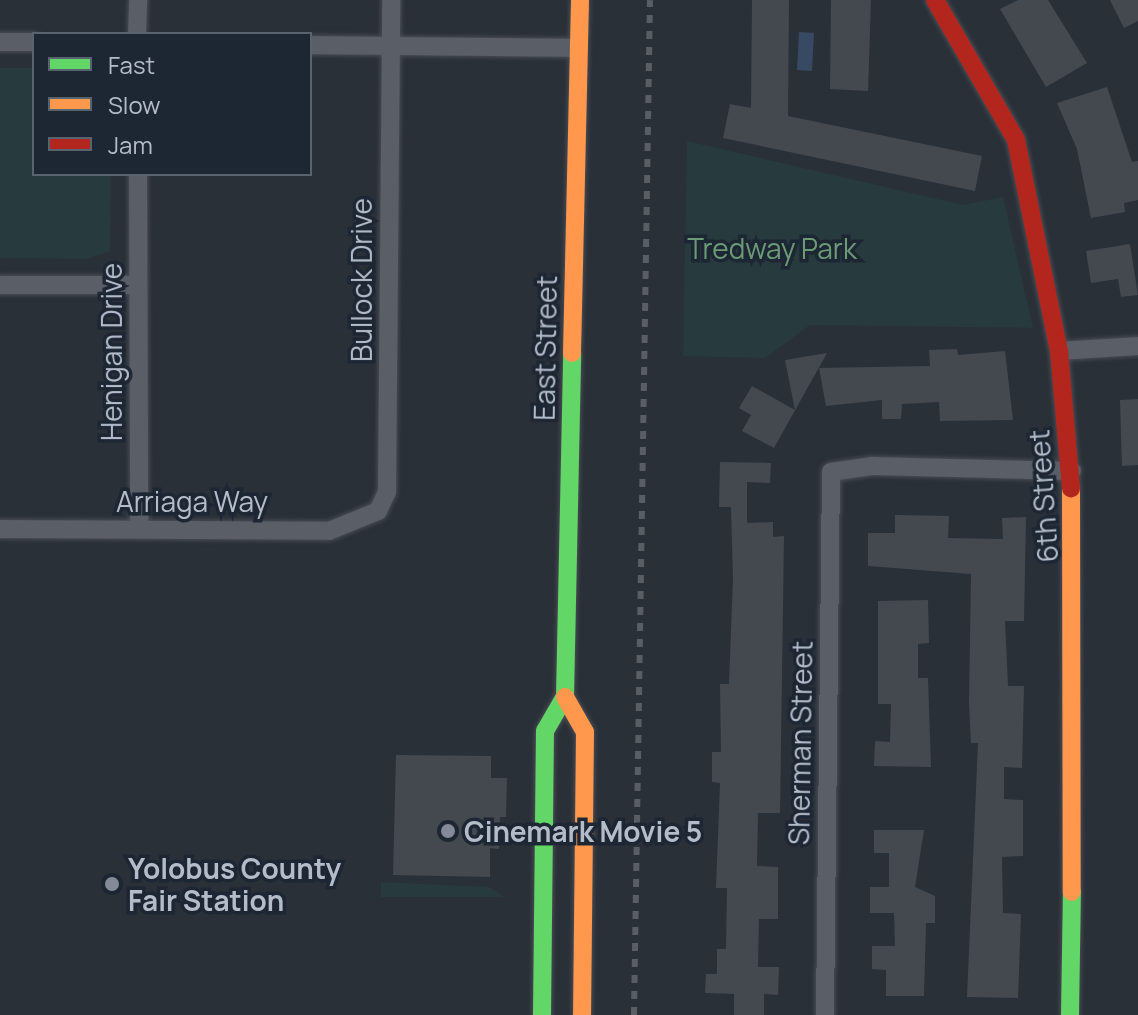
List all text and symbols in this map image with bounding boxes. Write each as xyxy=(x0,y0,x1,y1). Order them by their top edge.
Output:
legend xyxy=(32,32,312,176)
text: Fast xyxy=(108,48,155,81)
text: Slow xyxy=(108,88,161,121)
text: Jam xyxy=(108,128,153,161)
street label: Bullock Drive xyxy=(344,198,378,362)
park label: Tredway Park xyxy=(687,231,857,265)
street label: Henigan Drive xyxy=(94,263,128,441)
street label: East Street xyxy=(527,275,563,421)
street label: 6th Street xyxy=(1022,428,1064,564)
street label: Arriaga Way xyxy=(116,484,268,518)
street label: Sherman Street xyxy=(781,641,819,845)
place label: Cinemark Movie 5 xyxy=(464,814,702,848)
marker: Cinemark Movie 5 xyxy=(439,822,457,840)
place label: Yolobus County Fair Station xyxy=(128,851,341,917)
marker: Yolobus County Fair Station xyxy=(103,875,121,893)

